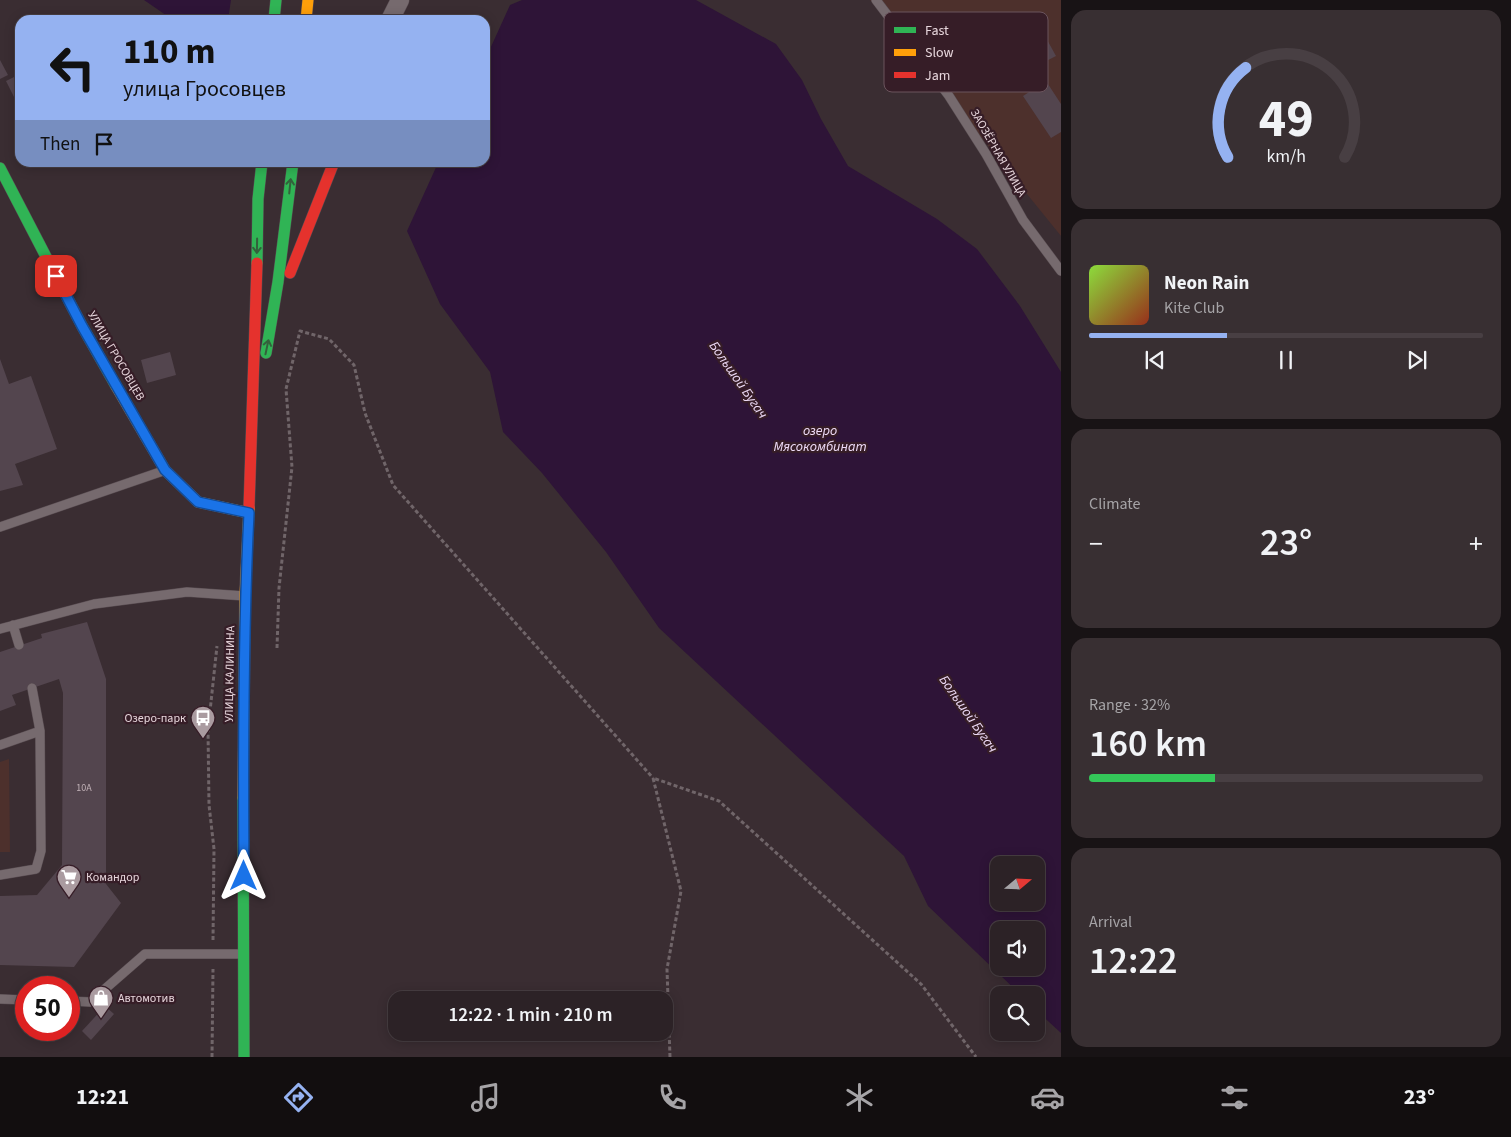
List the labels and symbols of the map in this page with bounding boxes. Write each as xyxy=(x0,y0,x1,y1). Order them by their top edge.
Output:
legend xyxy=(884,12,1048,92)
text: Fast xyxy=(925,21,949,41)
text: Slow xyxy=(925,43,954,63)
text: Jam xyxy=(925,66,950,86)
street label: ЗАОЗЁРНАЯ УЛИЦА xyxy=(966,106,1030,201)
one-way arrow xyxy=(285,179,295,195)
one-way arrow xyxy=(252,238,262,254)
pin xyxy=(35,255,77,297)
street label: УЛИЦА ГРОСОВЦЕВ xyxy=(83,308,149,404)
water label: Большой Бугач xyxy=(704,337,772,423)
one-way arrow xyxy=(263,339,272,355)
water label: озеро Мясокомбинат xyxy=(773,421,867,457)
street label: УЛИЦА КАЛИНИНА xyxy=(221,625,239,722)
water label: Большой Бугач xyxy=(934,671,1002,757)
bus stop icon: Озеро-парк xyxy=(190,705,216,739)
place label: Озеро-парк xyxy=(125,710,186,727)
house number: 10А xyxy=(76,781,92,795)
position arrow xyxy=(217,849,269,901)
north arrow xyxy=(990,856,1045,911)
supermarket icon: Командор xyxy=(56,864,82,898)
place label: Командор xyxy=(86,869,140,886)
speed limit sign: 50 xyxy=(15,976,80,1041)
shop icon: Автомотив xyxy=(88,985,114,1019)
place label: Автомотив xyxy=(118,990,175,1007)

